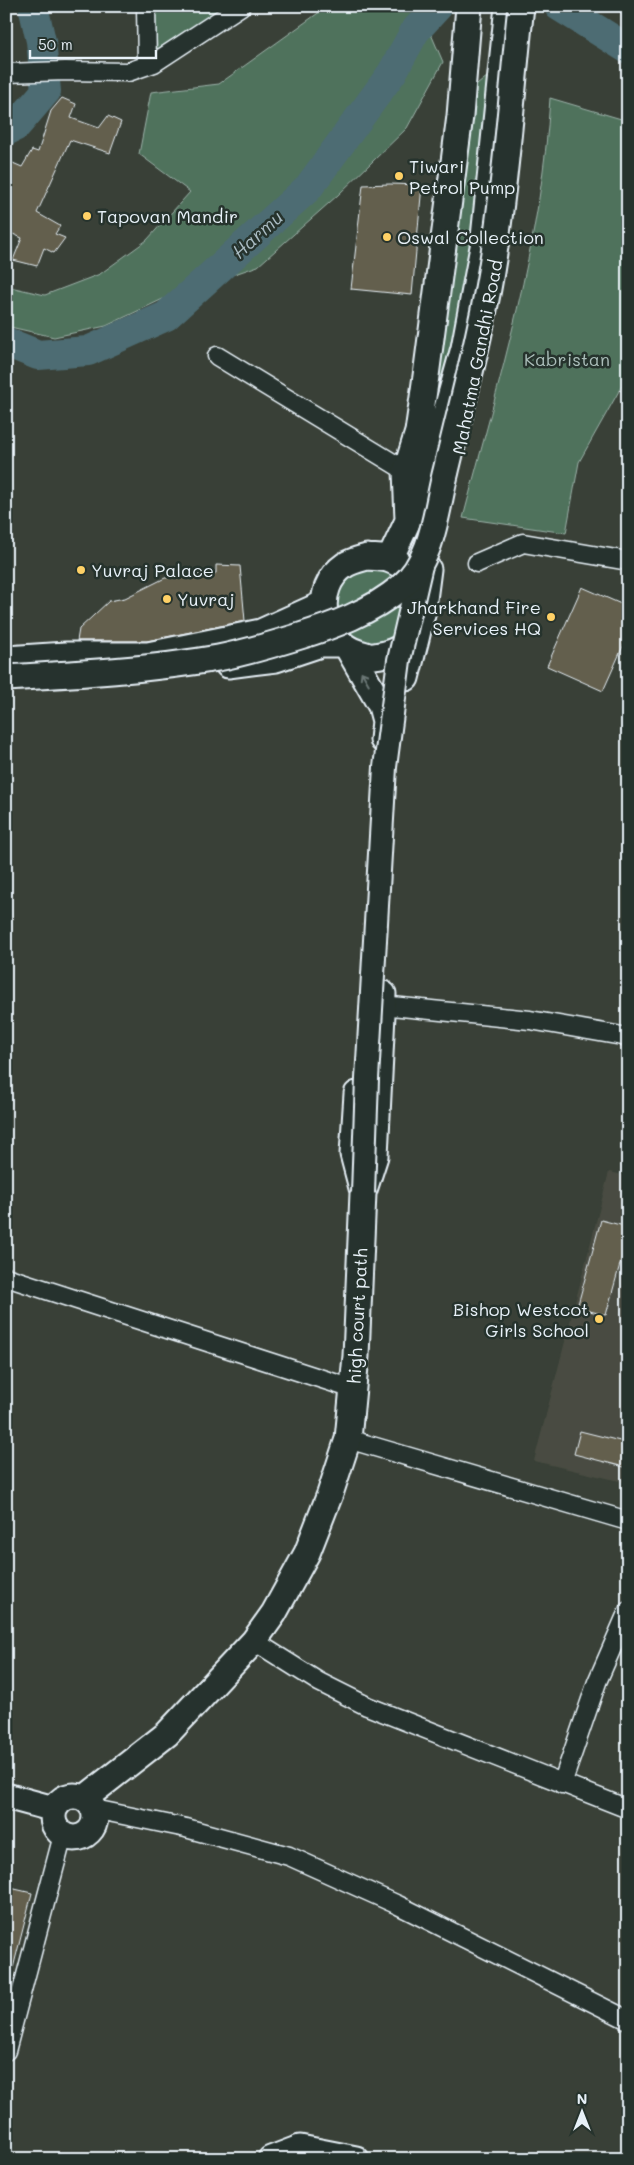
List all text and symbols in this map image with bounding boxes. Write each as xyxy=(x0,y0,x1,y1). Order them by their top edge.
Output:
scale bar xyxy=(30,28,156,60)
text: 50 m xyxy=(38,34,73,54)
place label: Tiwari Petrol Pump xyxy=(409,154,515,199)
marker: Tiwari Petrol Pump xyxy=(393,170,405,182)
place label: Tapovan Mandir xyxy=(97,204,238,228)
water label: Harmu xyxy=(226,204,288,264)
marker: Tapovan Mandir xyxy=(81,210,93,222)
place label: Oswal Collection xyxy=(397,225,544,249)
marker: Oswal Collection xyxy=(381,231,393,243)
street label: Mahatma Gandhi Road xyxy=(446,257,508,457)
park label: Kabristan xyxy=(524,347,610,371)
place label: Yuvraj Palace xyxy=(91,558,214,582)
marker: Yuvraj Palace xyxy=(75,564,87,576)
place label: Yuvraj xyxy=(177,587,234,611)
marker: Yuvraj xyxy=(161,593,173,605)
place label: Jharkhand Fire Services HQ xyxy=(407,595,541,640)
marker: Jharkhand Fire Services HQ xyxy=(545,611,557,623)
one-way arrow xyxy=(360,670,370,685)
street label: high court path xyxy=(341,1247,373,1385)
place label: Bishop Westcot Girls School xyxy=(453,1297,589,1342)
marker: Bishop Westcot Girls School xyxy=(593,1313,605,1325)
north arrow xyxy=(556,2088,606,2138)
text: N xyxy=(577,2089,587,2108)

